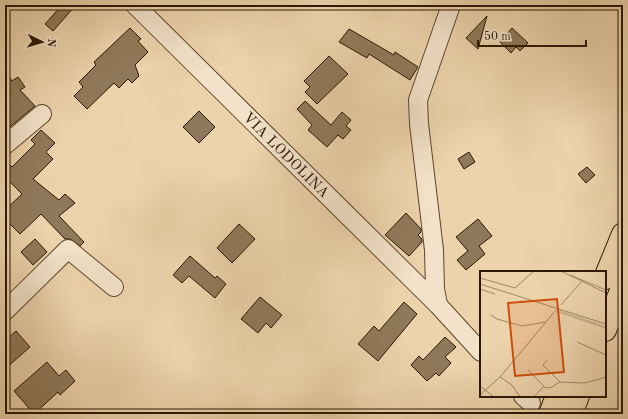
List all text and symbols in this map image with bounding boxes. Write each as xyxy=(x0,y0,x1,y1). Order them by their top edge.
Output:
north arrow xyxy=(22,22,62,62)
scale bar xyxy=(478,22,586,48)
text: 50 m xyxy=(484,30,511,43)
text: N xyxy=(45,38,56,48)
street label: VIA LODOLINA xyxy=(239,110,332,202)
inset map xyxy=(480,271,606,397)

